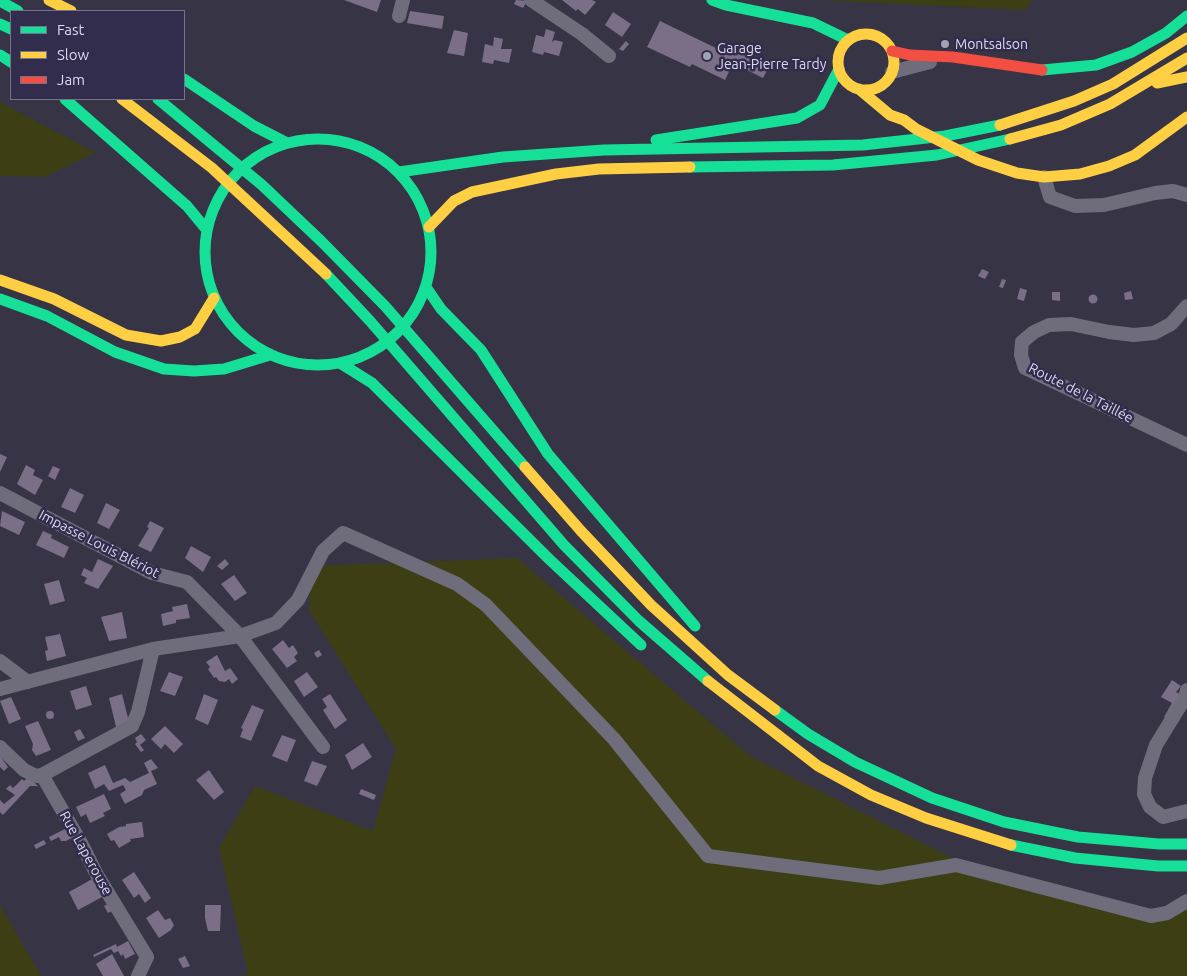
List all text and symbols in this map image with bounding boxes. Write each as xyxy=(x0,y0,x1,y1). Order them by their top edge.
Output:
legend xyxy=(10,10,185,100)
text: Fast xyxy=(57,21,84,38)
place label: Montsalson xyxy=(955,36,1028,52)
marker: Montsalson xyxy=(939,38,951,50)
place label: Garage Jean-Pierre Tardy xyxy=(717,40,827,72)
text: Slow xyxy=(57,46,89,63)
marker: Garage Jean-Pierre Tardy xyxy=(701,50,713,62)
text: Jam xyxy=(57,71,85,88)
street label: Route de la Taillée xyxy=(1026,359,1136,427)
street label: Impasse Louis Blériot xyxy=(36,506,162,582)
street label: Rue Laperouse xyxy=(56,808,116,898)

